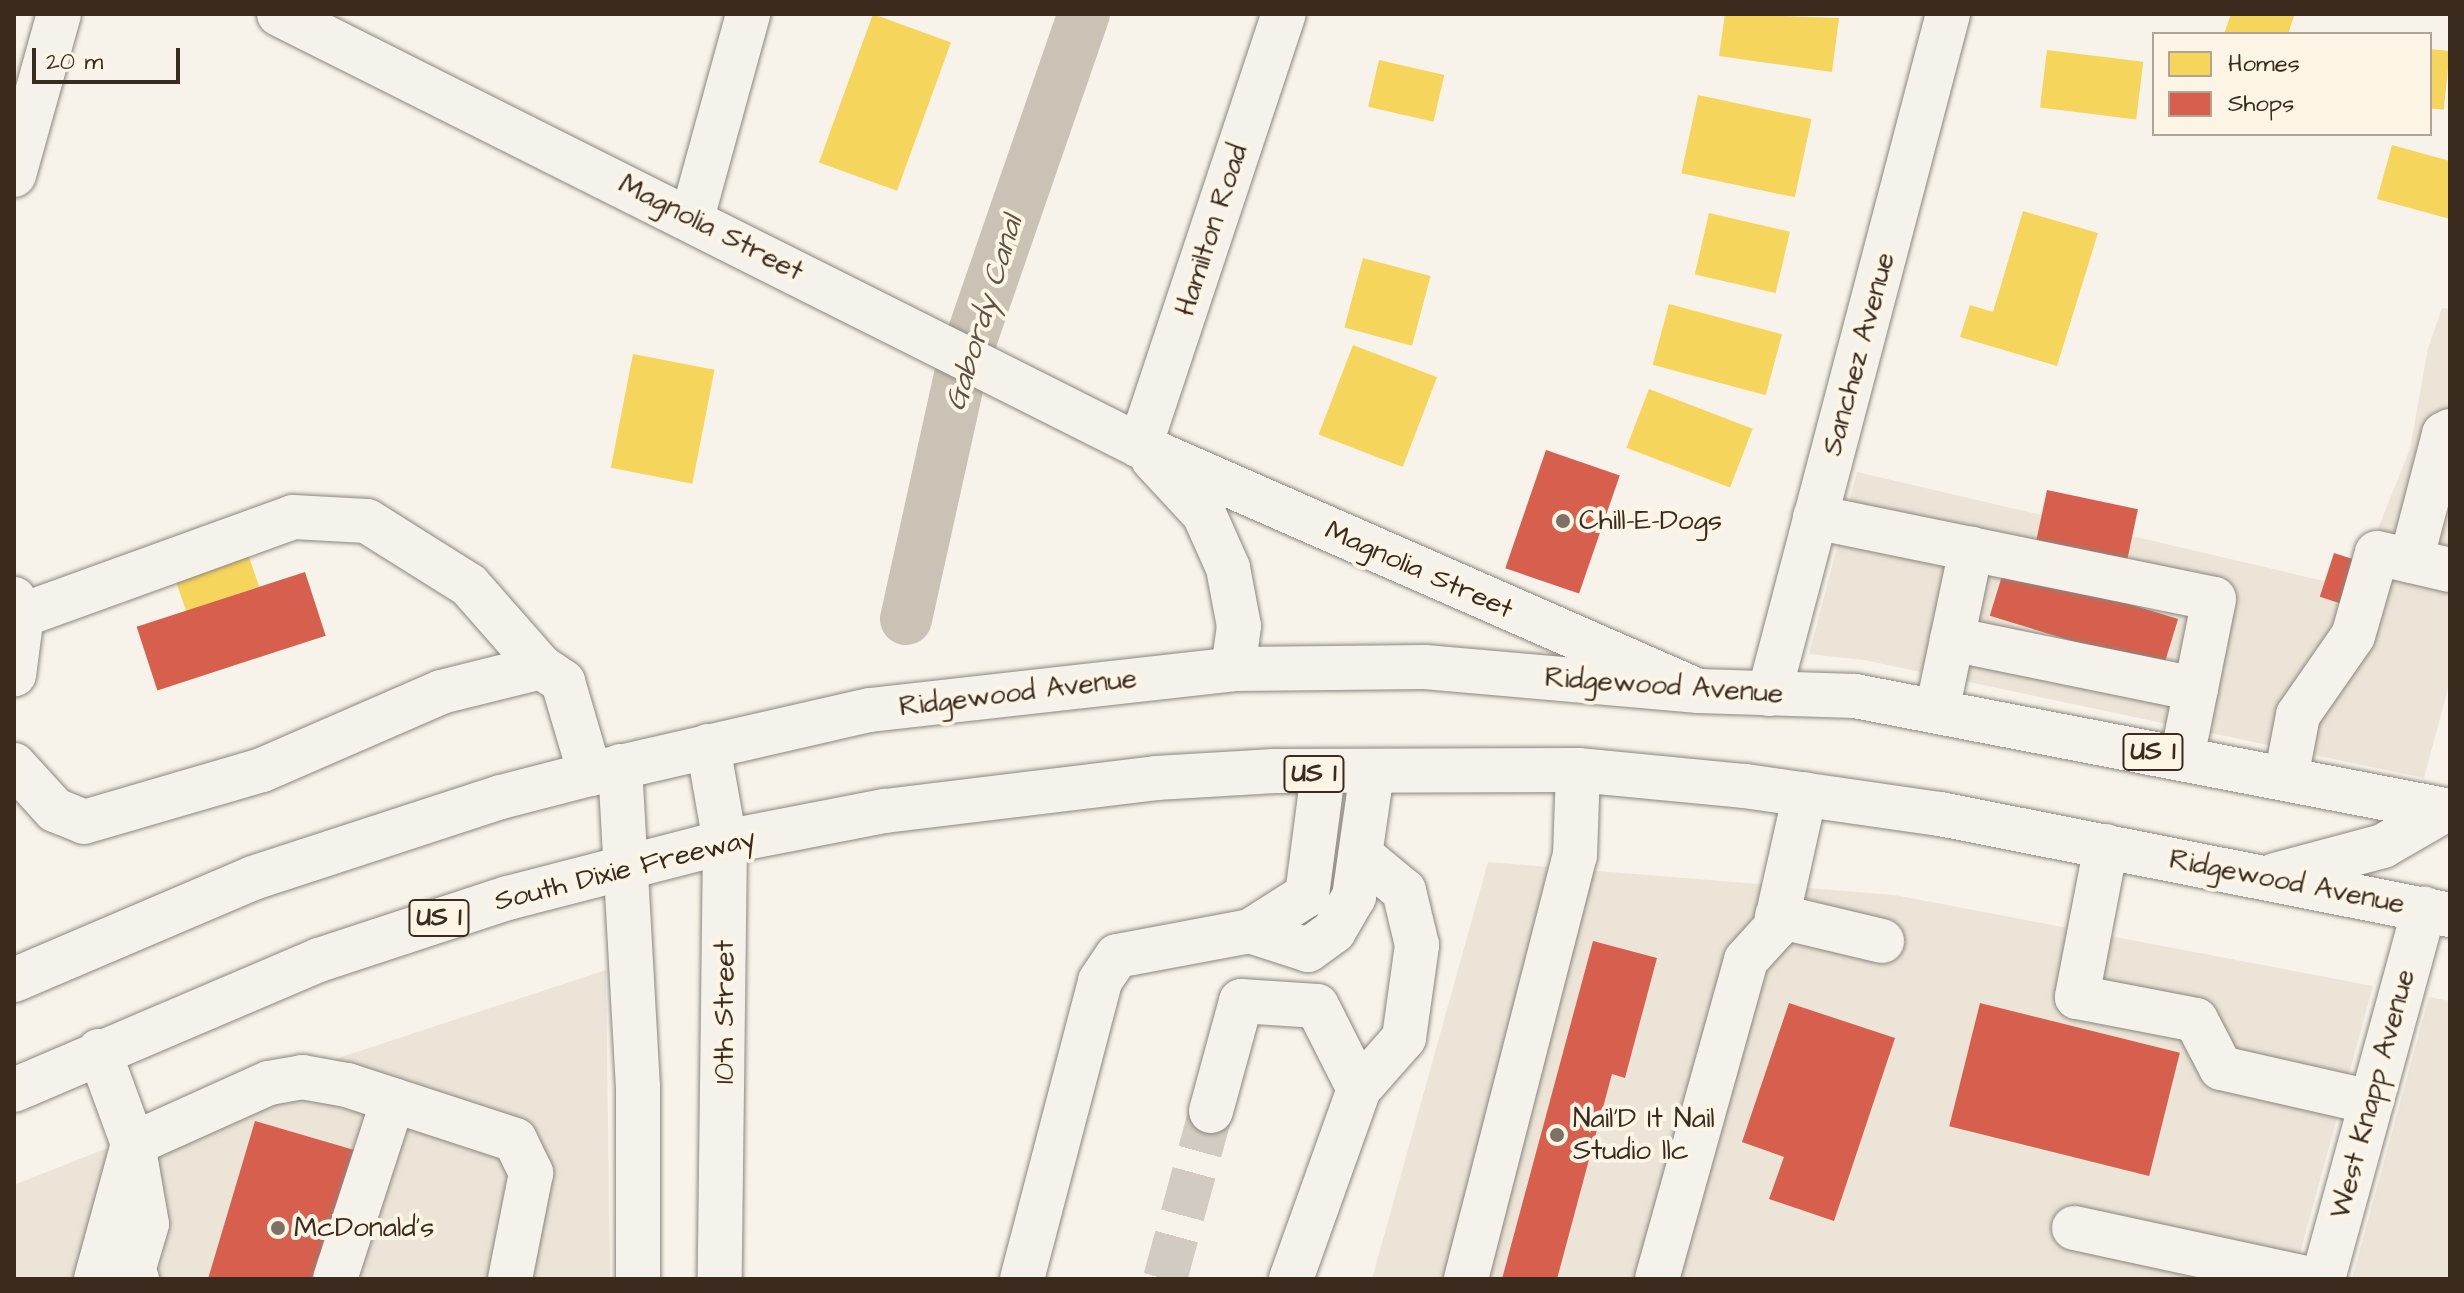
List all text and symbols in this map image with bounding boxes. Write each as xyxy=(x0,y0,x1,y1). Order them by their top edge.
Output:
scale bar xyxy=(36,32,184,82)
legend xyxy=(2152,32,2432,136)
text: 20 m xyxy=(46,45,103,79)
text: Homes xyxy=(2228,47,2300,81)
text: Shops xyxy=(2228,87,2294,121)
street label: Hamilton Road xyxy=(1168,140,1256,320)
street label: Magnolia Street xyxy=(613,167,809,289)
water label: Gabordy Canal xyxy=(937,211,1031,415)
street label: Sanchez Avenue xyxy=(1816,249,1902,459)
place label: Chill-E-Dogs xyxy=(1579,504,1722,538)
marker: Chill-E-Dogs xyxy=(1554,512,1572,530)
street label: Magnolia Street xyxy=(1320,514,1518,626)
street label: Ridgewood Avenue xyxy=(1544,661,1784,711)
street label: Ridgewood Avenue xyxy=(897,662,1139,724)
road number: US 1 xyxy=(2121,730,2185,774)
road number: US 1 xyxy=(1282,752,1346,796)
street label: South Dixie Freeway xyxy=(491,821,759,919)
street label: Ridgewood Avenue xyxy=(2167,843,2407,921)
road number: US 1 xyxy=(407,896,471,940)
street label: 10th Street xyxy=(708,940,742,1084)
street label: West Knapp Avenue xyxy=(2324,966,2422,1222)
place label: Nail'D It Nail Studio llc xyxy=(1573,1102,1715,1168)
marker: Nail'D It Nail Studio llc xyxy=(1548,1126,1566,1144)
place label: McDonald's xyxy=(294,1211,434,1245)
marker: McDonald's xyxy=(269,1219,287,1237)

